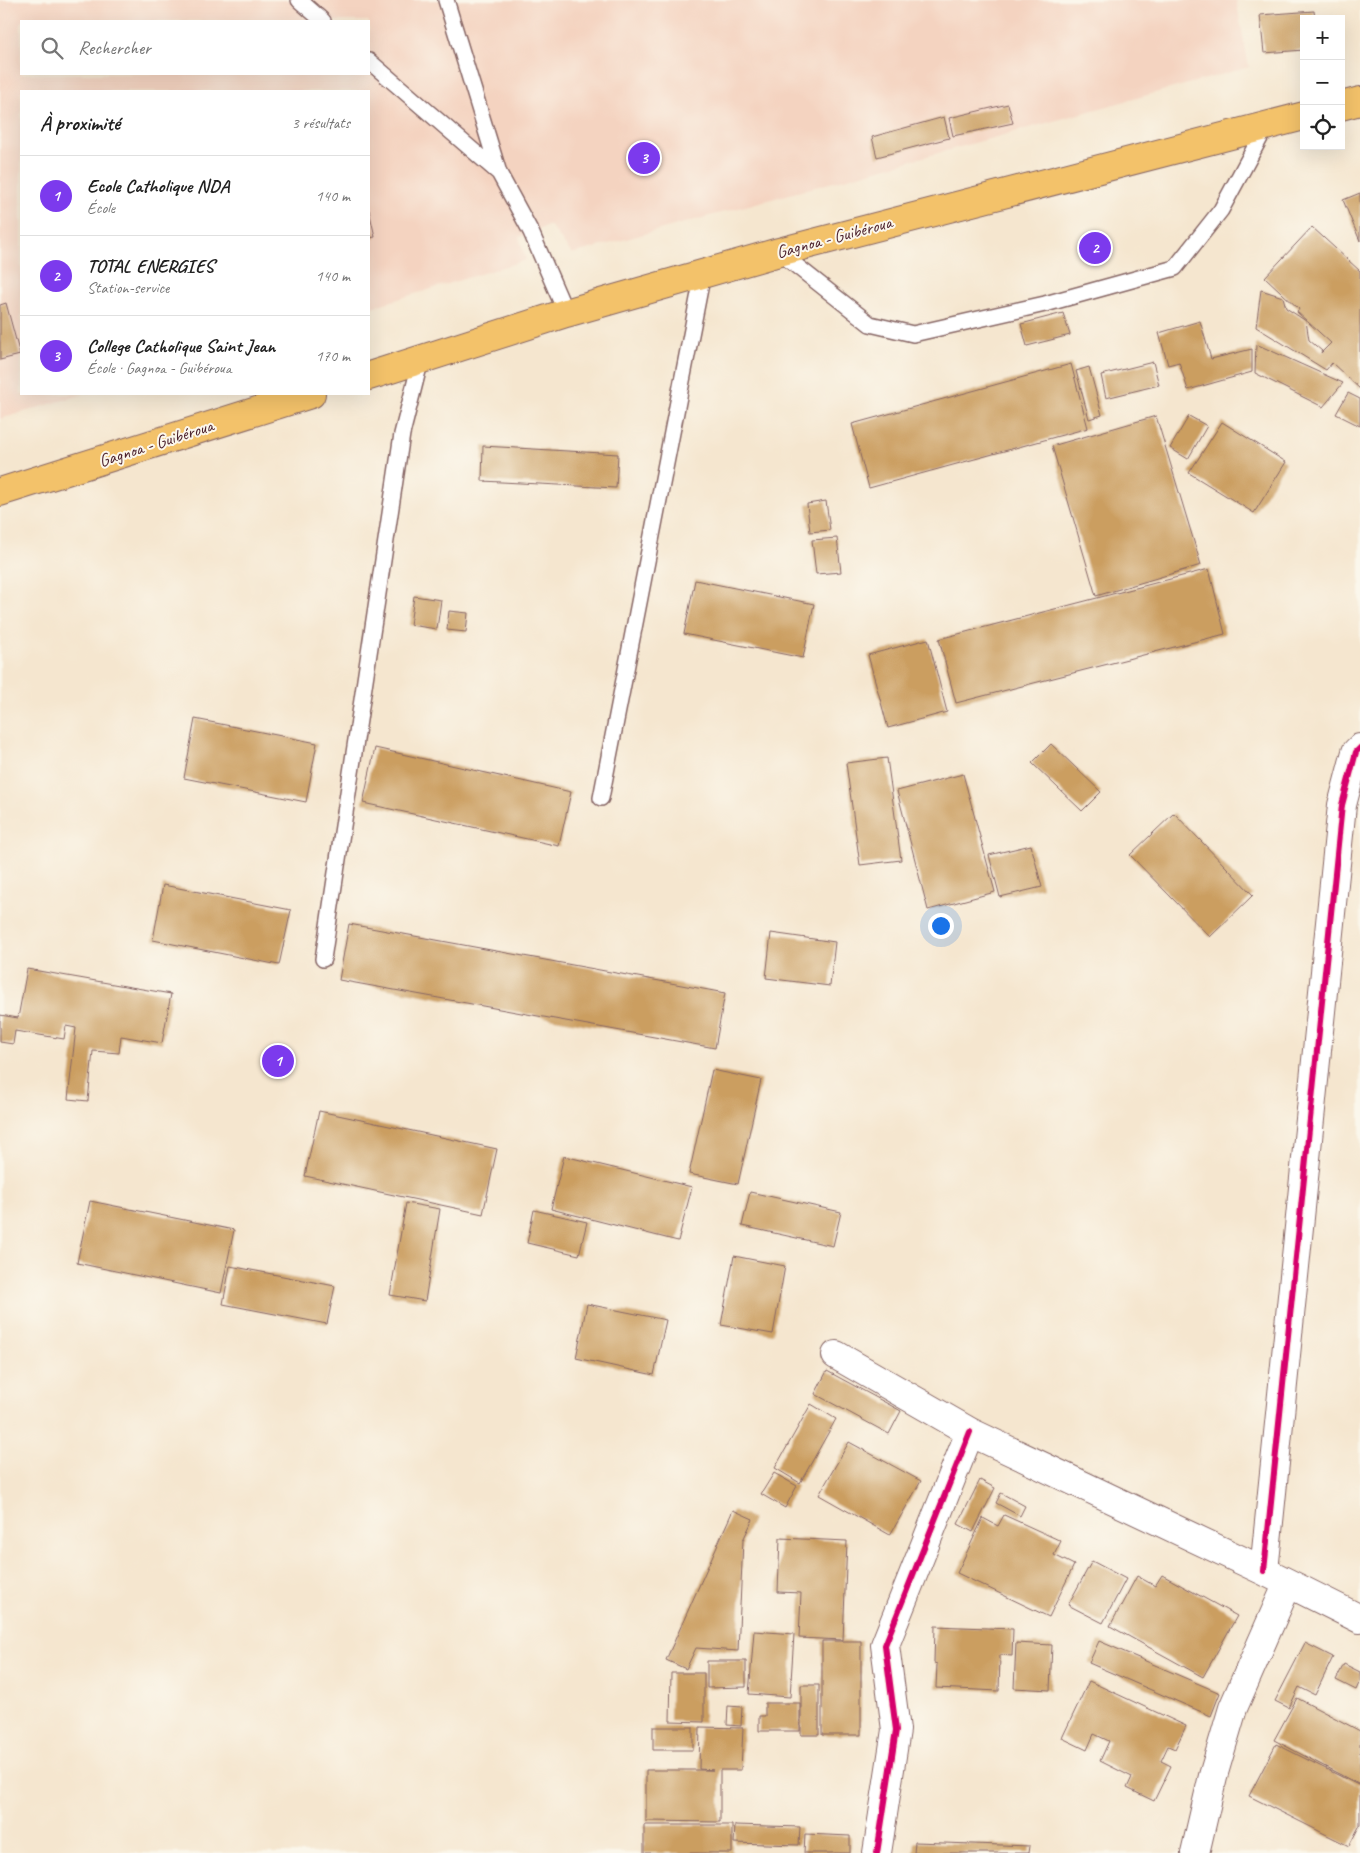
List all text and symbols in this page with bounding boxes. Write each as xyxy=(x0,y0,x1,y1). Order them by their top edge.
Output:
map controls xyxy=(1300,15,1345,150)
button: + xyxy=(1300,15,1345,60)
search box xyxy=(20,20,370,75)
icon: search xyxy=(38,34,66,62)
text: Rechercher xyxy=(78,36,151,60)
button: − xyxy=(1300,60,1345,105)
button: locate xyxy=(1300,105,1345,150)
text: À proximité xyxy=(40,110,120,136)
text: 3 résultats xyxy=(291,113,350,133)
pin: 3 xyxy=(628,139,660,177)
text: Ecole Catholique NDA xyxy=(87,174,229,198)
text: 1 xyxy=(52,186,60,206)
text: 140 m xyxy=(316,186,350,206)
text: École xyxy=(87,198,115,218)
street label: Gagnoa - Guibéroua xyxy=(774,211,896,263)
pin: 2 xyxy=(1079,229,1111,267)
text: TOTAL ENERGIES xyxy=(87,254,214,278)
text: 2 xyxy=(52,266,60,286)
text: 140 m xyxy=(316,266,350,286)
text: Station-service xyxy=(87,278,169,298)
text: College Catholique Saint Jean xyxy=(87,334,275,358)
text: 3 xyxy=(52,346,60,366)
text: 170 m xyxy=(316,346,350,366)
text: École · Gagnoa - Guibéroua xyxy=(87,358,231,378)
street label: Gagnoa - Guibéroua xyxy=(96,414,217,472)
your location xyxy=(928,913,954,939)
pin: 1 xyxy=(262,1042,294,1080)

